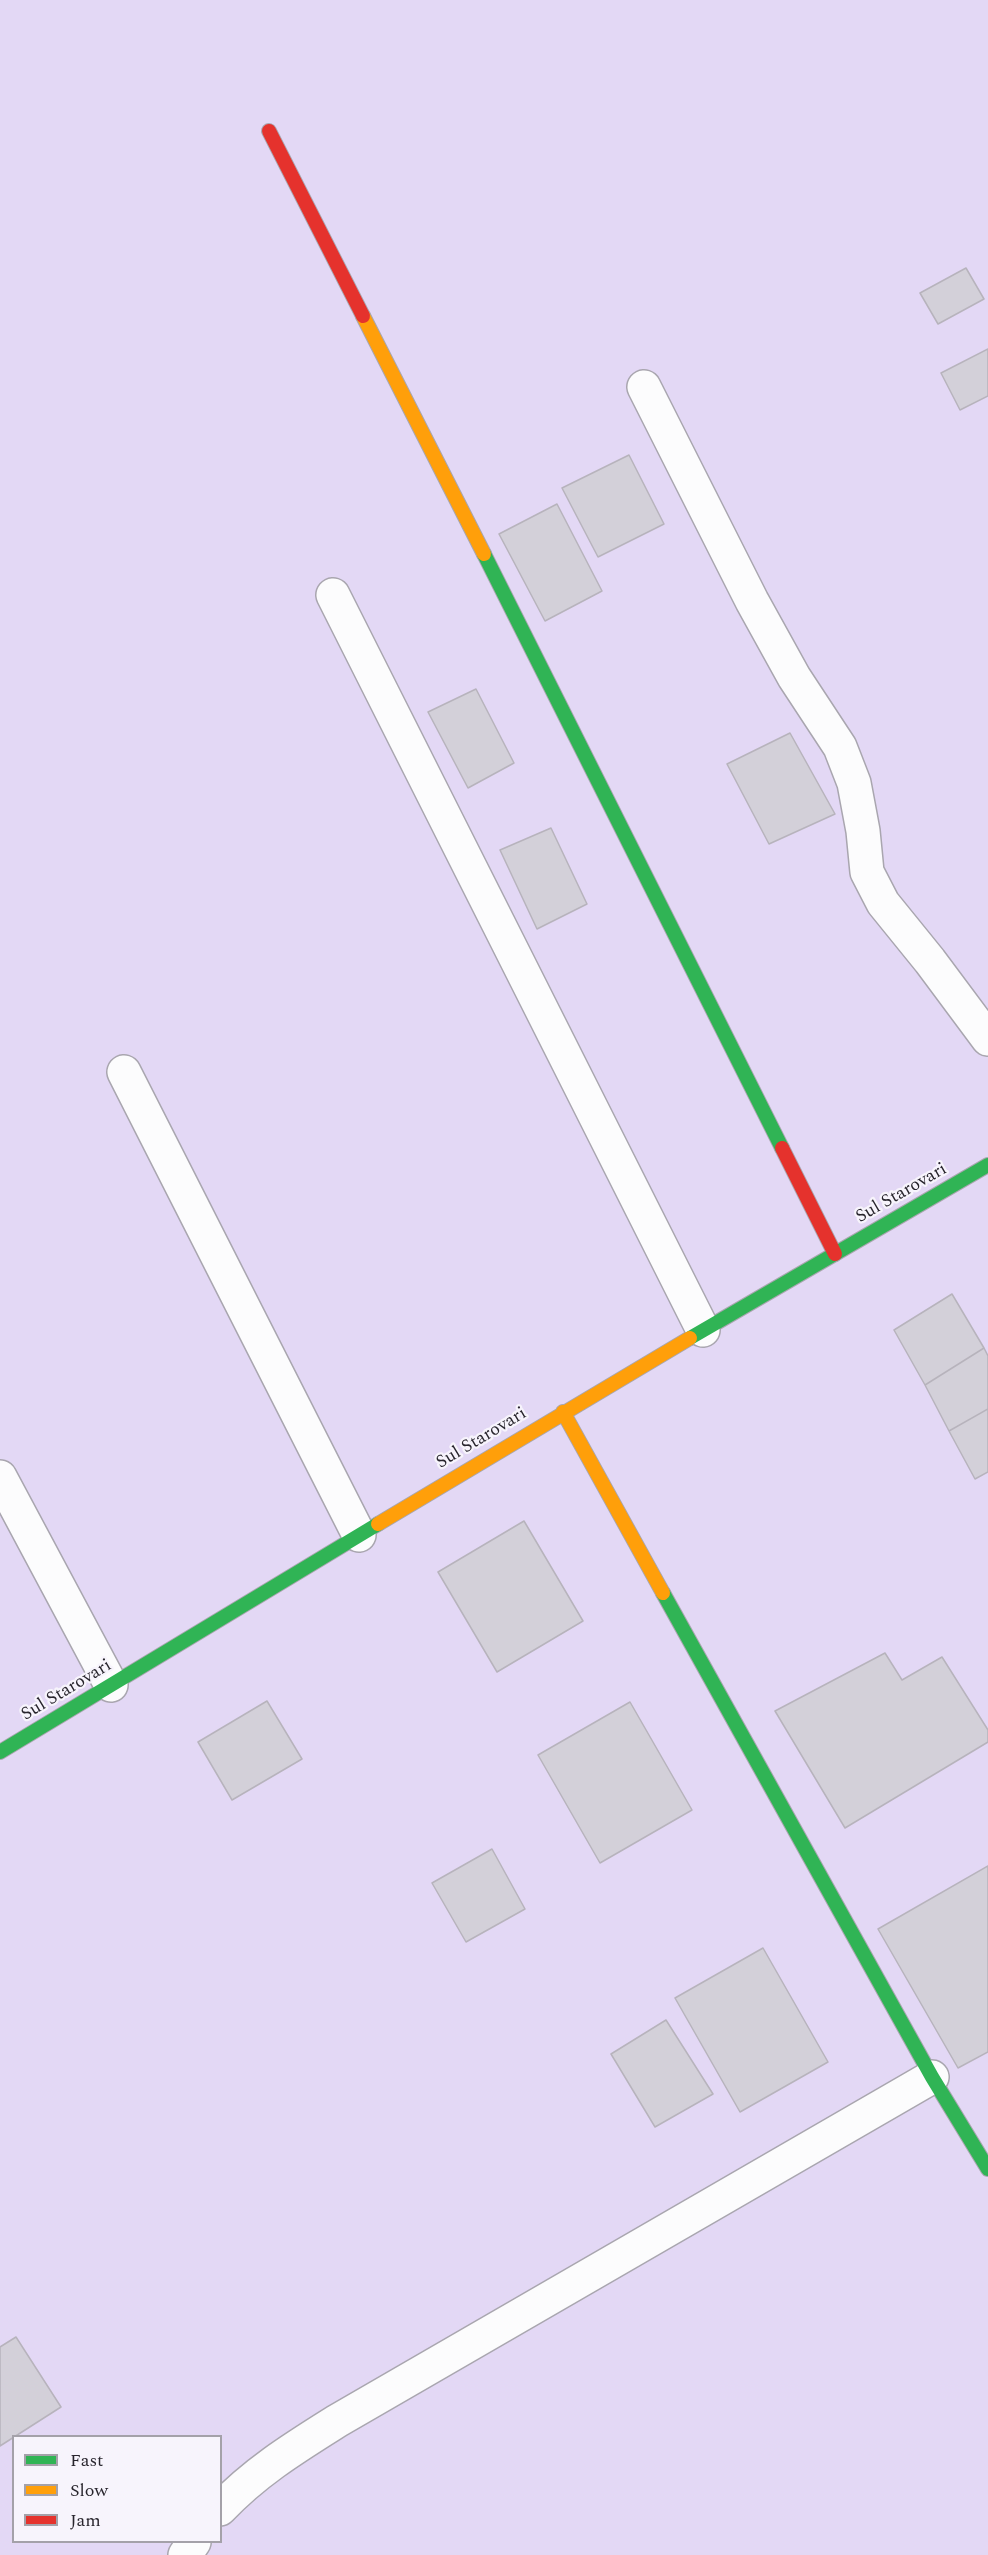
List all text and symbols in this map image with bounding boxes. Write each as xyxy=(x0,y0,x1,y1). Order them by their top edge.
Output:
street label: Sul Starovari xyxy=(853,1159,951,1229)
street label: Sul Starovari xyxy=(433,1404,531,1474)
street label: Sul Starovari xyxy=(18,1656,116,1726)
legend xyxy=(12,2435,222,2543)
text: Fast xyxy=(70,2447,103,2474)
text: Slow xyxy=(70,2477,108,2504)
text: Jam xyxy=(70,2507,101,2534)

